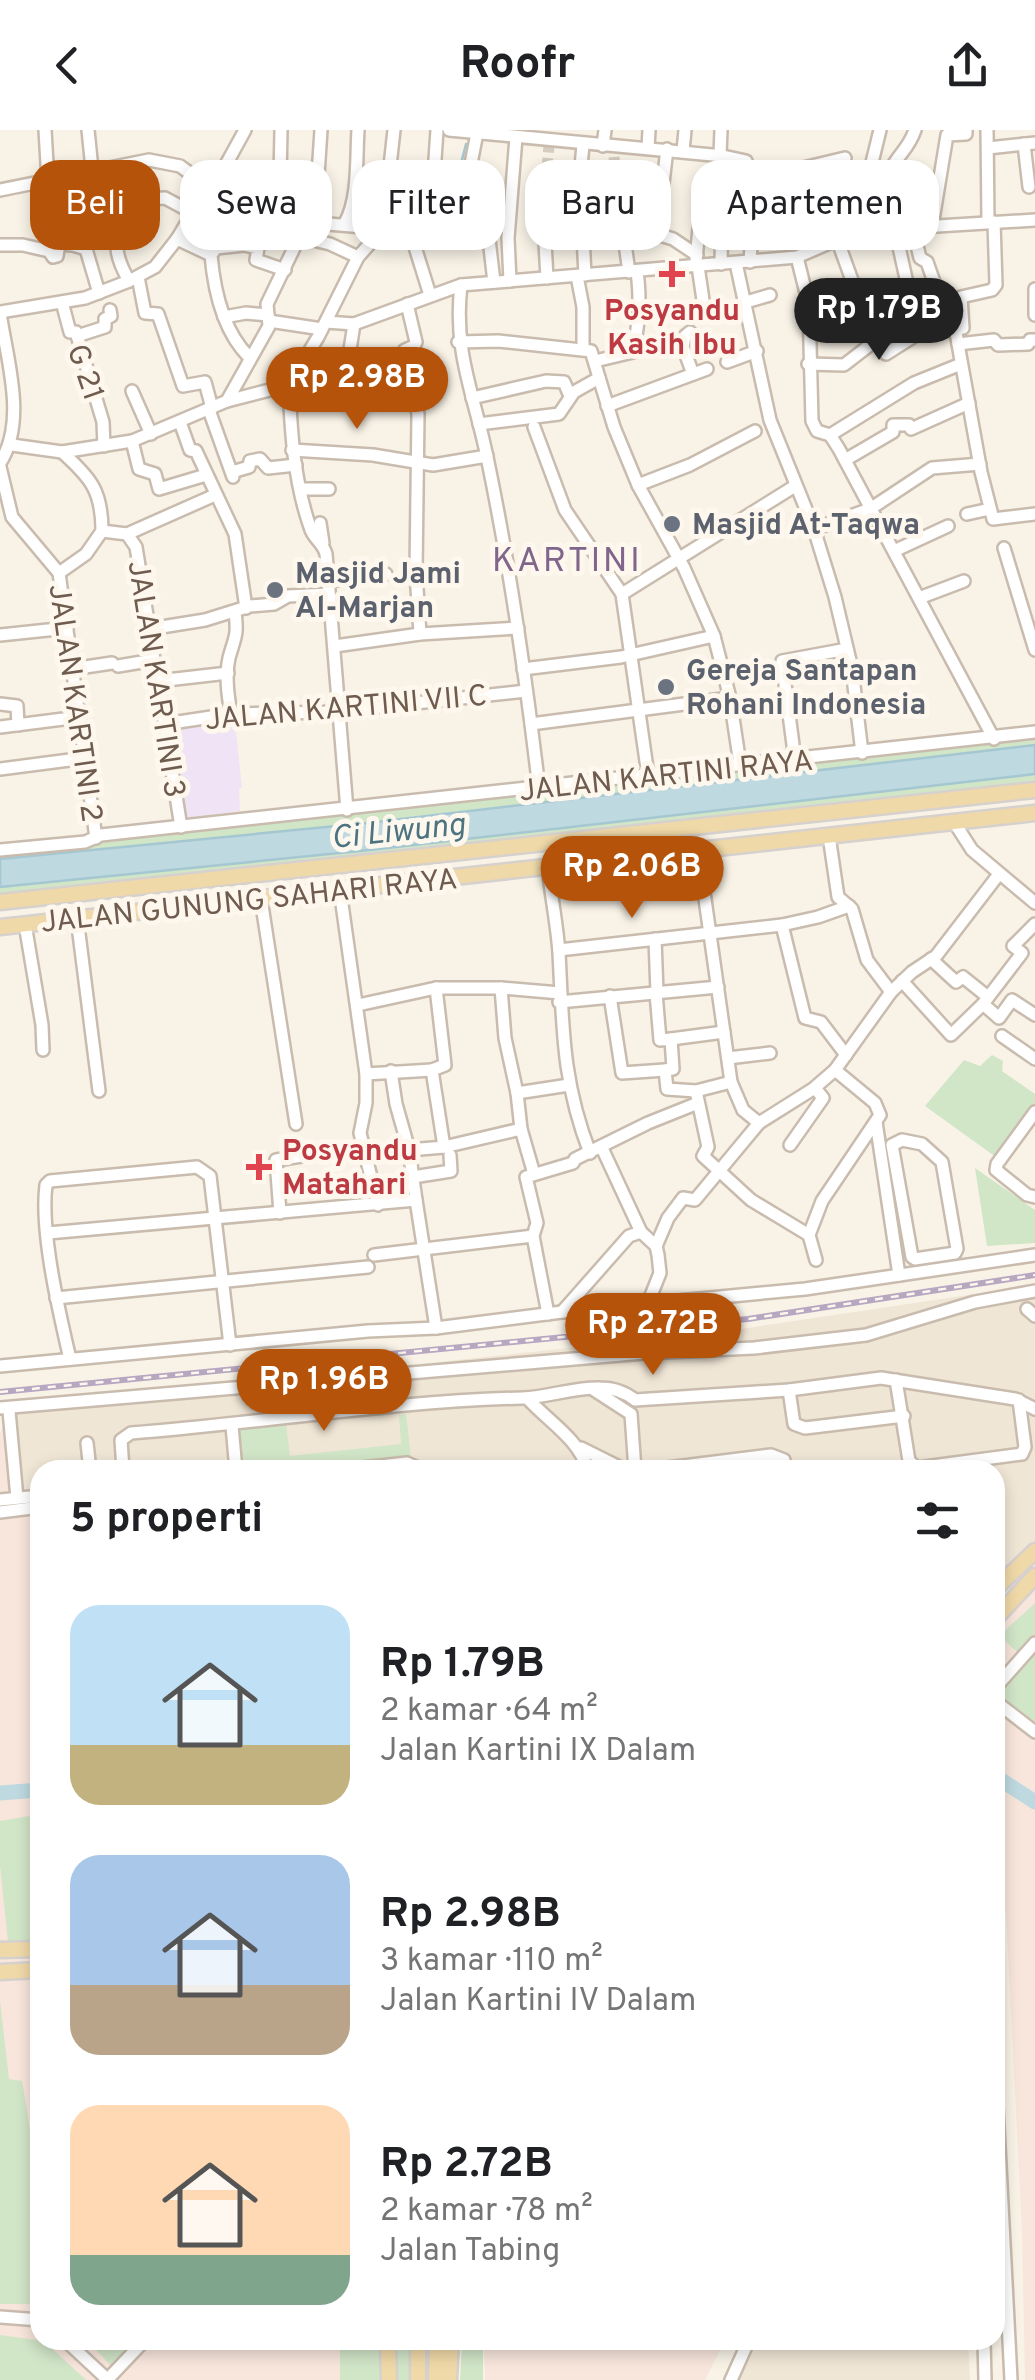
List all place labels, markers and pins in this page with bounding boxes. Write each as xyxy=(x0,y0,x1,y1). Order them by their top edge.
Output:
marker: Posyandu Kasih Ibu xyxy=(659,261,685,287)
pin: Rp 1.79B xyxy=(776,278,982,363)
place label: Posyandu Kasih Ibu xyxy=(604,294,740,365)
pin: Rp 2.98B xyxy=(254,347,460,432)
place label: Masjid At-Taqwa xyxy=(692,508,920,545)
marker: Masjid At-Taqwa xyxy=(661,513,683,535)
place label: Masjid Jami Al-Marjan xyxy=(295,557,461,628)
marker: Masjid Jami Al-Marjan xyxy=(264,579,286,601)
place label: Gereja Santapan Rohani Indonesia xyxy=(686,654,926,725)
marker: Gereja Santapan Rohani Indonesia xyxy=(655,676,677,698)
pin: Rp 2.06B xyxy=(529,836,735,921)
place label: Posyandu Matahari xyxy=(282,1134,418,1205)
marker: Posyandu Matahari xyxy=(246,1154,272,1180)
pin: Rp 2.72B xyxy=(550,1293,756,1378)
pin: Rp 1.96B xyxy=(221,1349,427,1434)

